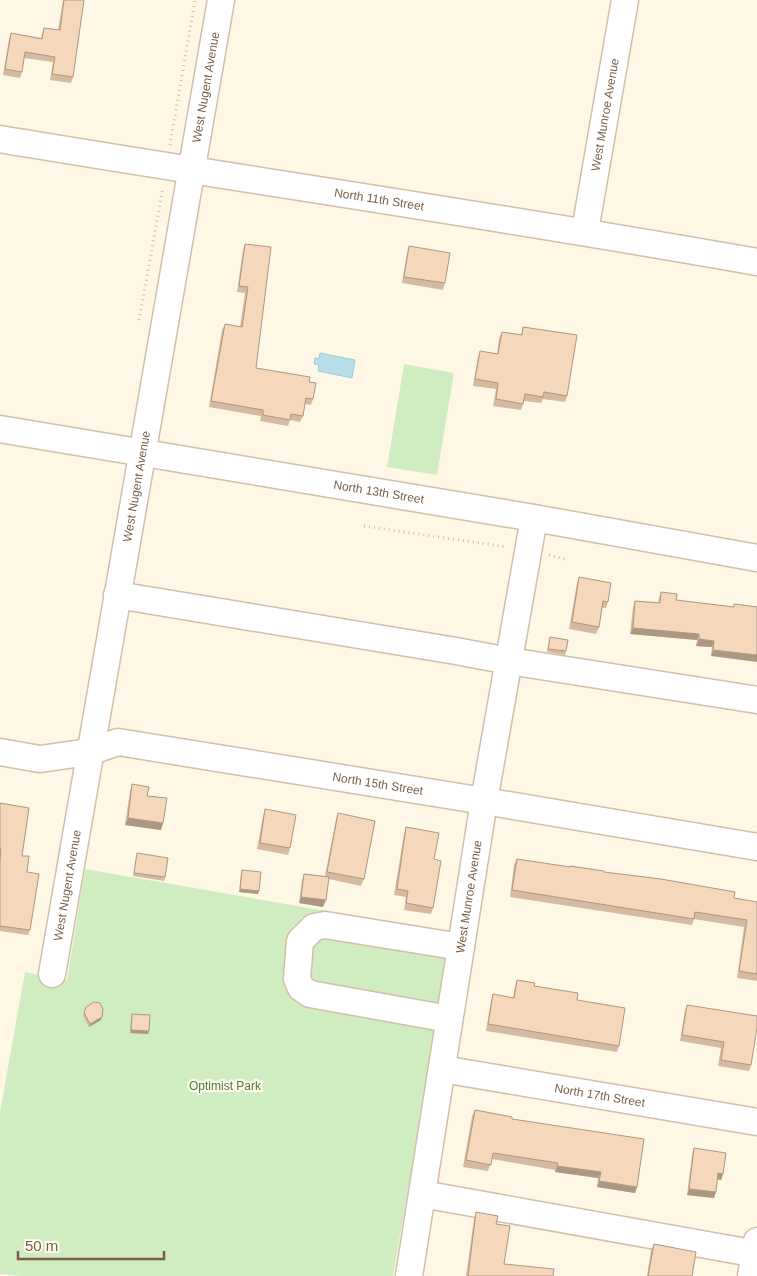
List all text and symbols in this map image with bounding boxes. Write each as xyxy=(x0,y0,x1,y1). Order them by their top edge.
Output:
street label: West Nugent Avenue xyxy=(189,30,222,144)
street label: West Munroe Avenue xyxy=(588,57,622,172)
street label: North 11th Street xyxy=(333,186,426,214)
street label: West Nugent Avenue xyxy=(120,429,153,543)
street label: North 13th Street xyxy=(332,478,426,507)
street label: North 15th Street xyxy=(332,770,425,798)
street label: West Nugent Avenue xyxy=(51,828,84,942)
street label: West Munroe Avenue xyxy=(453,839,485,954)
park label: Optimist Park xyxy=(189,1079,262,1093)
street label: North 17th Street xyxy=(553,1081,647,1110)
scale bar xyxy=(18,1228,164,1260)
text: 50 m xyxy=(25,1237,58,1254)

